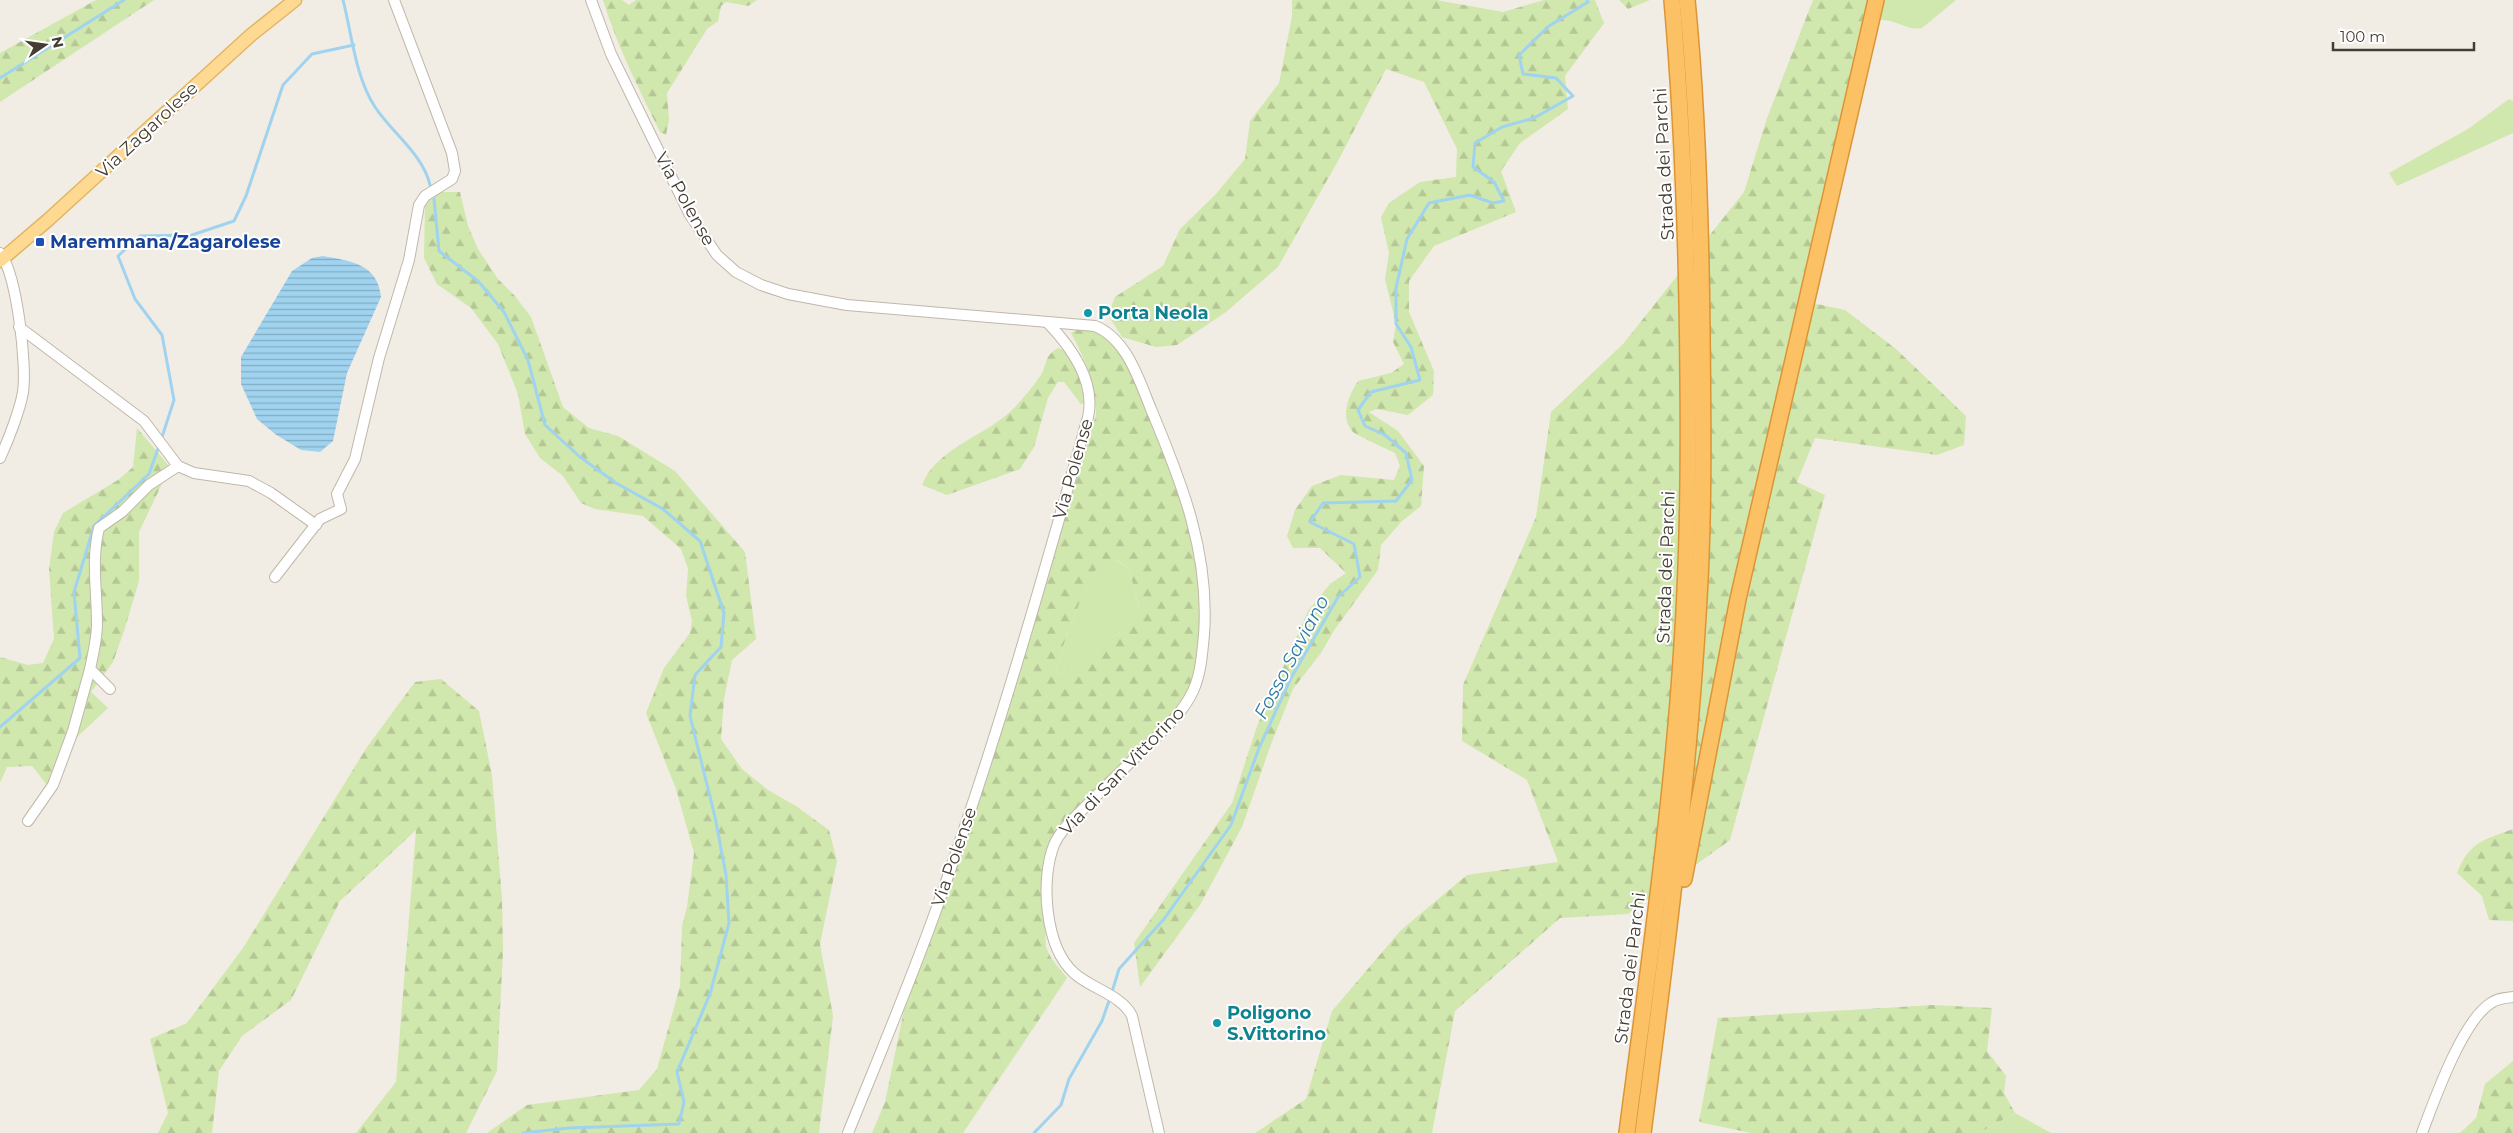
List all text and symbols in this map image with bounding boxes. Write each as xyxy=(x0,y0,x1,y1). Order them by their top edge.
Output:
north arrow xyxy=(20,20,70,70)
scale bar xyxy=(2333,20,2474,52)
text: 100 m xyxy=(2340,27,2385,46)
text: N xyxy=(48,35,68,50)
street label: Via Zagarolese xyxy=(91,77,203,183)
street label: Strada dei Parchi xyxy=(1649,87,1679,241)
street label: Via Polense xyxy=(650,148,720,250)
place label: Maremmana/Zagarolese xyxy=(50,231,281,253)
marker: Maremmana/Zagarolese xyxy=(34,236,46,248)
place label: Porta Neola xyxy=(1098,302,1209,324)
marker: Porta Neola xyxy=(1082,307,1094,319)
street label: Via Polense xyxy=(1048,416,1098,522)
street label: Strada dei Parchi xyxy=(1652,490,1680,644)
water label: Fosso Saviano xyxy=(1249,591,1334,723)
street label: Via di San Vittorino xyxy=(1055,702,1189,840)
street label: Via Polense xyxy=(927,804,981,910)
street label: Strada dei Parchi xyxy=(1610,891,1650,1045)
place label: Poligono S.Vittorino xyxy=(1227,1002,1326,1045)
marker: Poligono S.Vittorino xyxy=(1211,1017,1223,1029)

